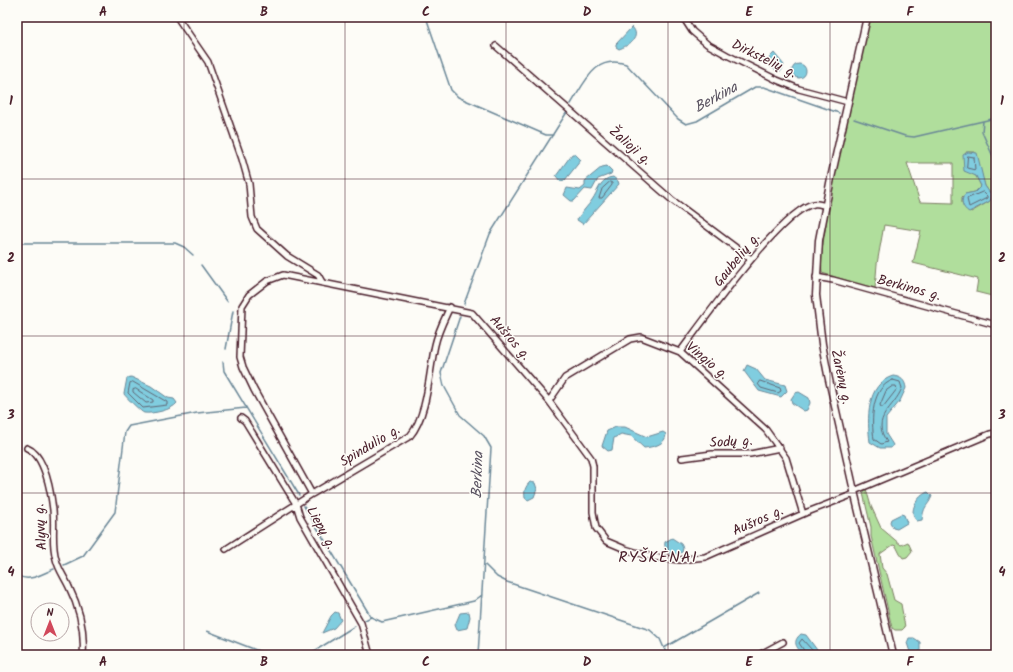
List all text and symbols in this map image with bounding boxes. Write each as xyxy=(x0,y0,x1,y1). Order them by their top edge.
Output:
text: A xyxy=(99,2,107,23)
text: B xyxy=(260,2,268,23)
text: C xyxy=(422,2,430,23)
text: D xyxy=(583,2,592,23)
text: E xyxy=(745,2,753,23)
text: F xyxy=(906,2,914,23)
street label: Dirkstelių g. xyxy=(728,34,800,84)
water label: Berkina xyxy=(690,76,743,120)
text: 1 xyxy=(9,91,13,112)
text: 1 xyxy=(1000,91,1004,112)
street label: Žalioji g. xyxy=(604,121,656,171)
street label: Gaubelių g. xyxy=(708,228,766,292)
text: 2 xyxy=(7,248,15,269)
text: 2 xyxy=(998,248,1006,269)
street label: Berkinos g. xyxy=(875,269,943,307)
street label: Aušros g. xyxy=(484,311,536,365)
street label: Vingio g. xyxy=(681,336,733,386)
street label: Žarėnų g. xyxy=(824,347,858,407)
text: 3 xyxy=(6,405,15,426)
text: 3 xyxy=(997,405,1006,426)
street label: Spindulio g. xyxy=(335,419,405,473)
street label: Sodų g. xyxy=(709,430,753,454)
water label: Berkina xyxy=(465,450,491,499)
street label: Aušros g. xyxy=(729,500,787,542)
street label: Liepų g. xyxy=(300,502,342,554)
street label: Alyvų g. xyxy=(28,503,54,551)
district label: RYŠKĖNAI xyxy=(618,545,698,570)
text: 4 xyxy=(7,562,15,583)
text: 4 xyxy=(998,562,1006,583)
north arrow xyxy=(30,602,70,642)
text: N xyxy=(47,604,54,622)
text: A xyxy=(99,652,107,672)
text: B xyxy=(260,652,268,672)
text: C xyxy=(422,652,430,672)
text: D xyxy=(583,652,592,672)
text: E xyxy=(745,652,753,672)
text: F xyxy=(906,652,914,672)

